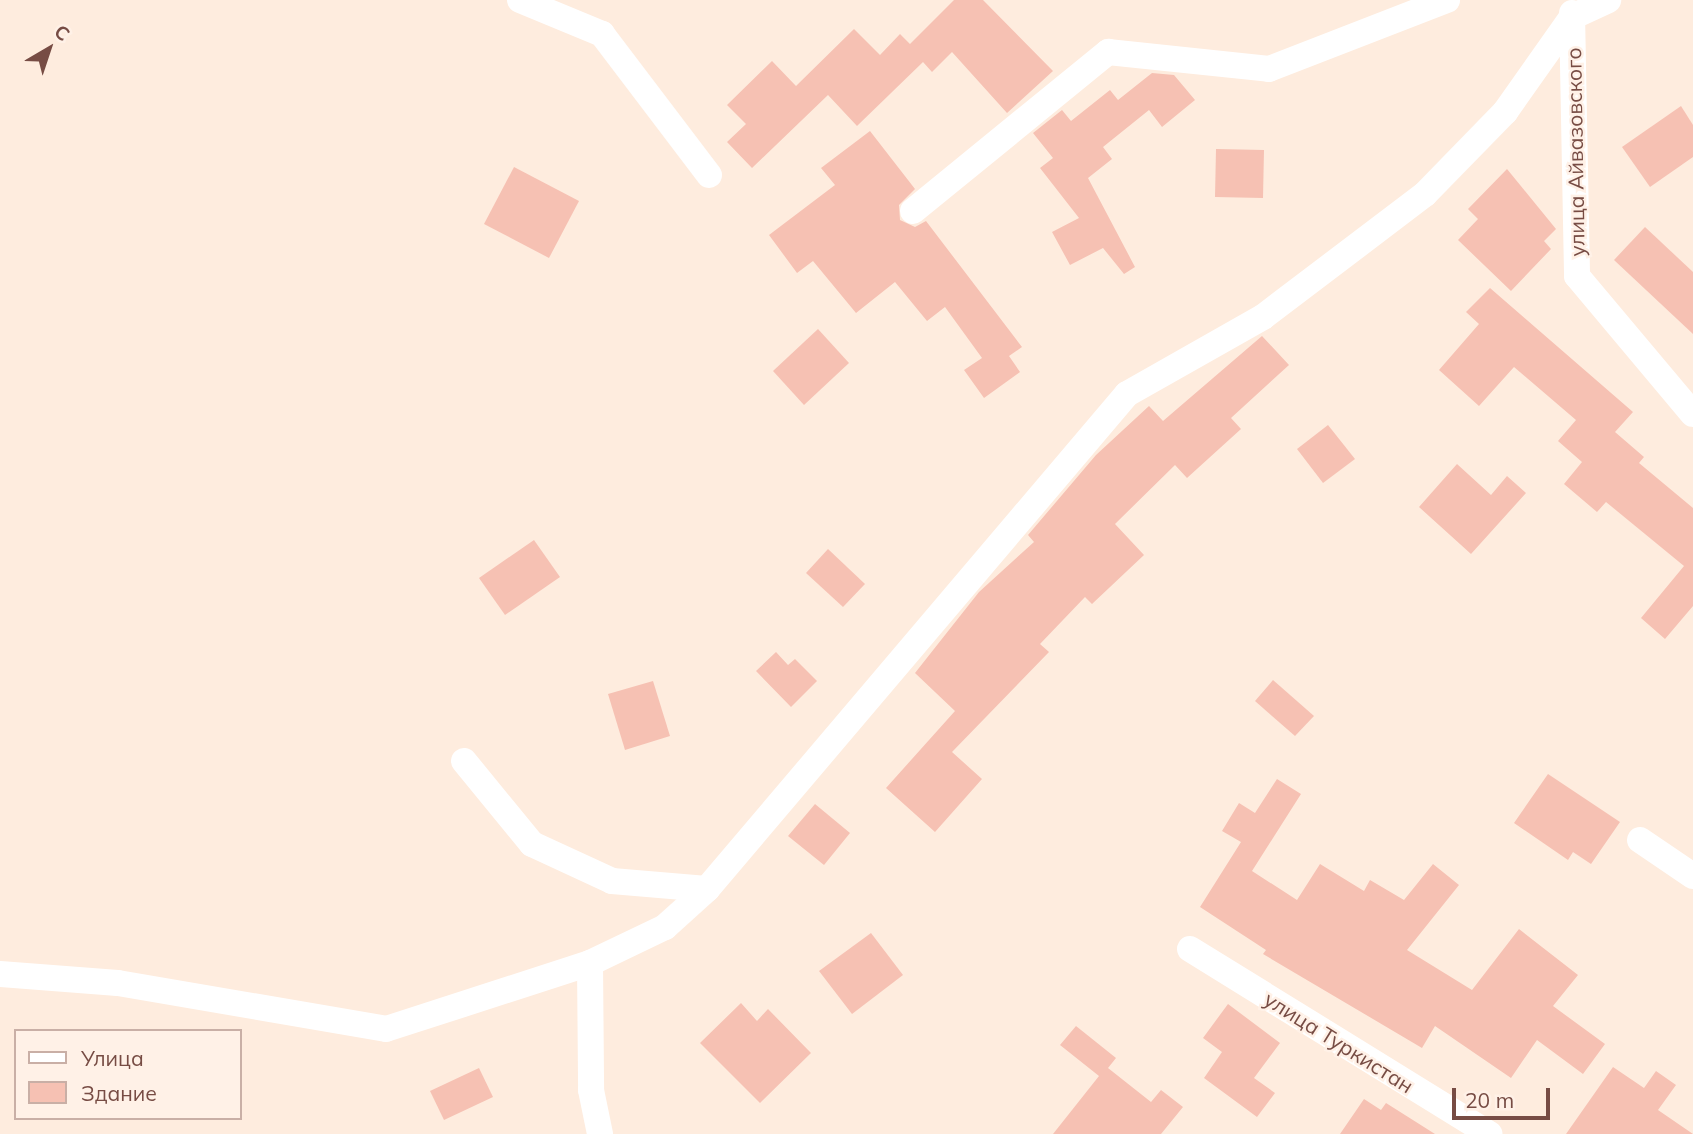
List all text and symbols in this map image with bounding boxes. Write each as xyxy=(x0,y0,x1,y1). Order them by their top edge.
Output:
north arrow xyxy=(14,14,84,84)
text: С xyxy=(50,19,75,46)
street label: улица Айвазовского xyxy=(1561,47,1589,257)
street label: улица Туркистан xyxy=(1260,986,1418,1098)
legend xyxy=(14,1029,242,1120)
text: Улица xyxy=(81,1045,144,1071)
scale bar xyxy=(1455,1074,1553,1118)
text: Здание xyxy=(81,1080,157,1106)
text: 20 m xyxy=(1465,1087,1514,1113)

